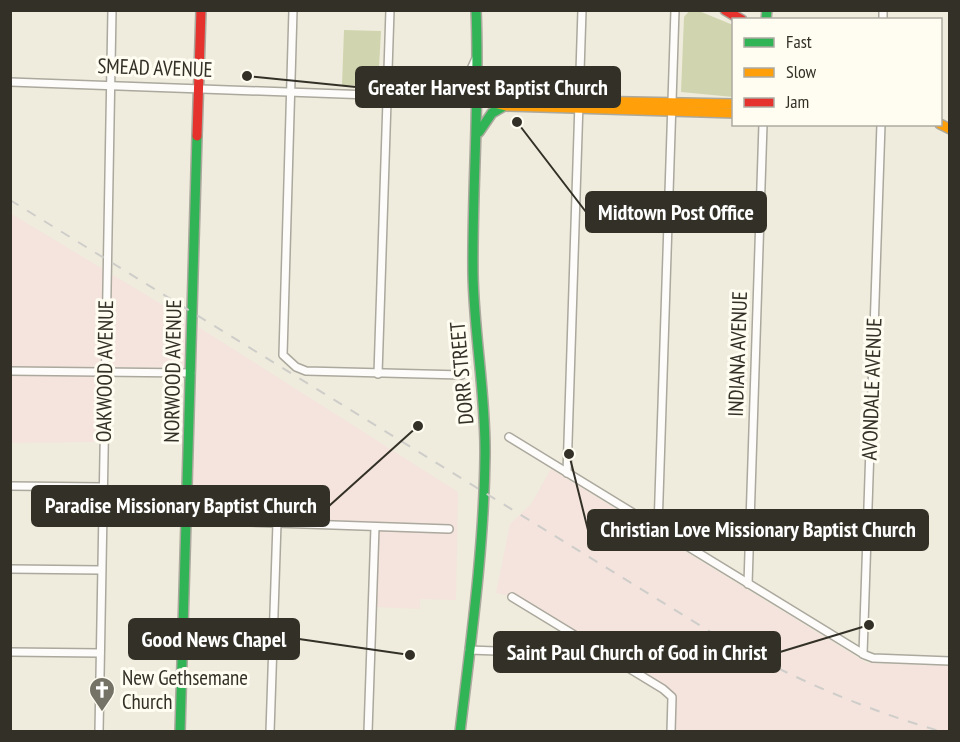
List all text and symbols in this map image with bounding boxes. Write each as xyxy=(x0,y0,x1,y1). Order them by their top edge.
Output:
legend xyxy=(732,18,942,126)
text: Fast xyxy=(786,30,812,53)
street label: SMEAD AVENUE xyxy=(97,52,213,83)
text: Slow xyxy=(786,60,817,83)
callout: Greater Harvest Baptist Church xyxy=(356,67,620,107)
text: Greater Harvest Baptist Church xyxy=(368,73,608,101)
text: Jam xyxy=(785,90,809,113)
callout: Midtown Post Office xyxy=(586,192,766,232)
text: Midtown Post Office xyxy=(598,198,754,226)
street label: INDIANA AVENUE xyxy=(722,291,753,417)
street label: NORWOOD AVENUE xyxy=(158,299,187,443)
street label: OAKWOOD AVENUE xyxy=(90,300,119,442)
street label: AVONDALE AVENUE xyxy=(856,317,887,461)
street label: DORR STREET xyxy=(444,320,479,426)
callout: Paradise Missionary Baptist Church xyxy=(32,486,329,526)
text: Paradise Missionary Baptist Church xyxy=(45,491,317,519)
callout: Christian Love Missionary Baptist Church xyxy=(588,510,928,550)
text: Christian Love Missionary Baptist Church xyxy=(600,515,916,543)
callout: Good News Chapel xyxy=(129,619,299,659)
text: Good News Chapel xyxy=(142,625,287,653)
callout: Saint Paul Church of God in Christ xyxy=(494,632,780,672)
text: Saint Paul Church of God in Christ xyxy=(507,638,768,666)
place label: New Gethsemane Church xyxy=(122,664,248,715)
church icon: New Gethsemane Church xyxy=(87,675,117,713)

